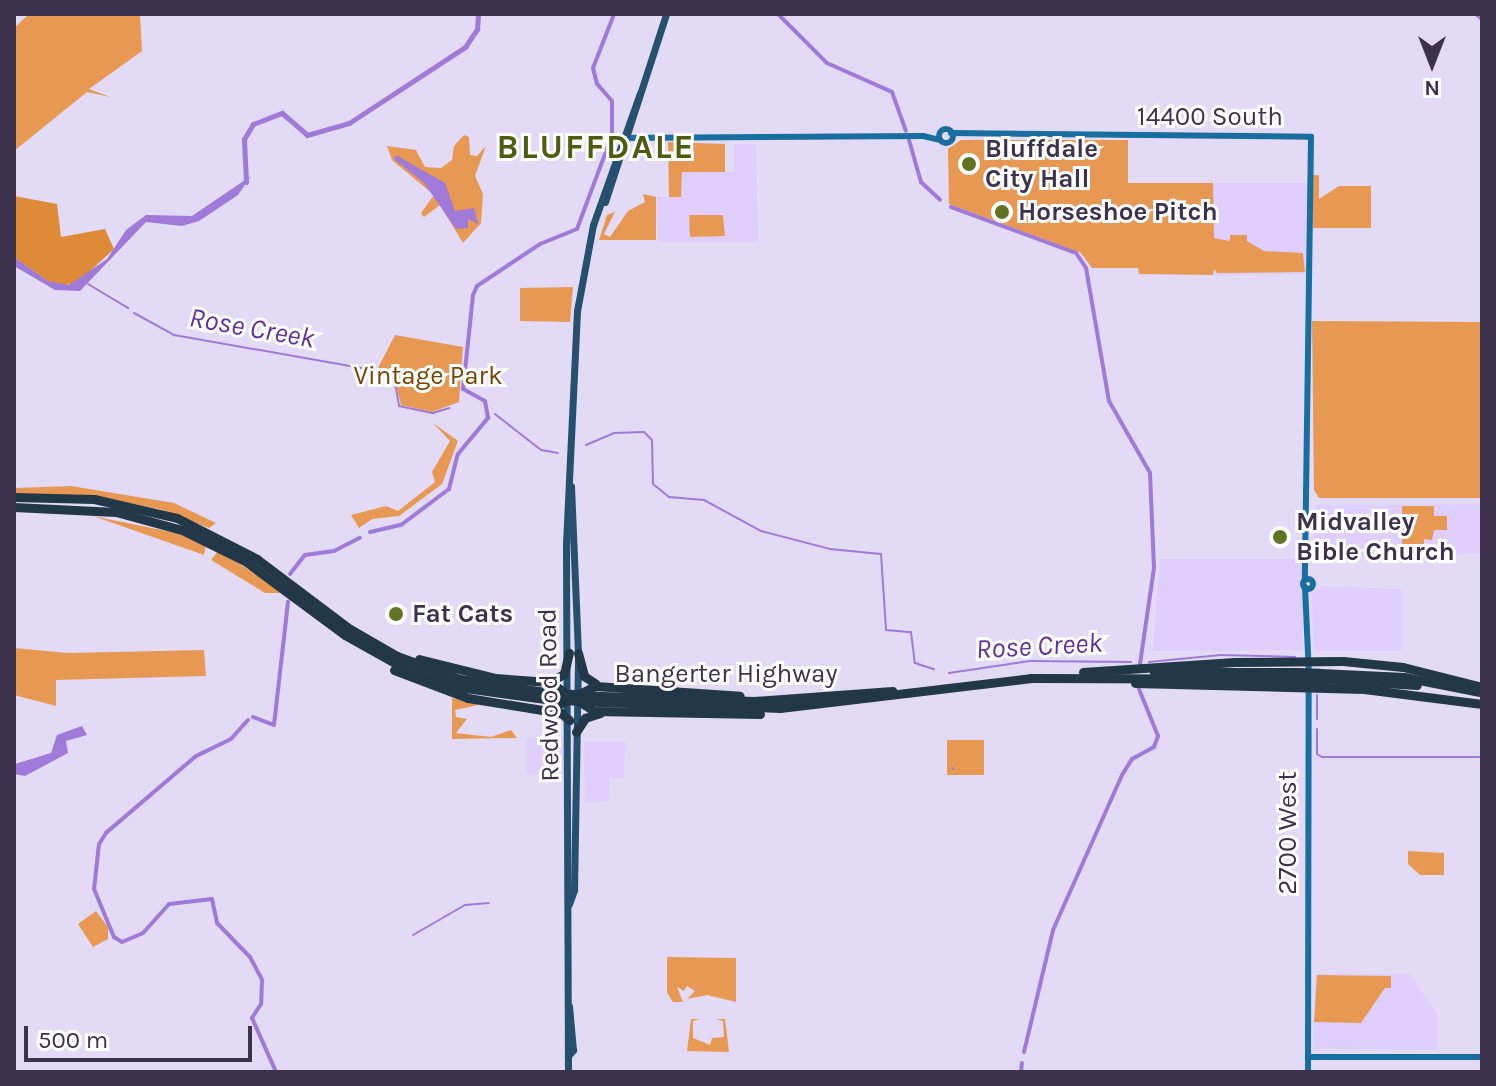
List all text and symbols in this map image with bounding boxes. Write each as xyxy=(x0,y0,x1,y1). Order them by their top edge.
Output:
north arrow xyxy=(1392,24,1472,104)
text: N xyxy=(1424,75,1440,101)
street label: 14400 South xyxy=(1137,101,1283,133)
district label: BLUFFDALE xyxy=(497,128,695,168)
place label: Bluffdale City Hall xyxy=(985,133,1098,194)
marker: Bluffdale City Hall xyxy=(960,155,978,173)
place label: Horseshoe Pitch xyxy=(1018,196,1218,228)
marker: Horseshoe Pitch xyxy=(993,203,1011,221)
water label: Rose Creek xyxy=(187,300,317,356)
park label: Vintage Park xyxy=(353,360,503,392)
place label: Midvalley Bible Church xyxy=(1296,506,1455,568)
marker: Midvalley Bible Church xyxy=(1271,528,1289,546)
place label: Fat Cats xyxy=(412,598,513,630)
marker: Fat Cats xyxy=(387,605,405,623)
street label: Redwood Road xyxy=(532,608,566,782)
water label: Rose Creek xyxy=(975,626,1103,666)
street label: Bangerter Highway xyxy=(614,658,838,690)
street label: 2700 West xyxy=(1272,771,1304,895)
scale bar xyxy=(28,1010,256,1060)
text: 500 m xyxy=(38,1026,108,1054)

